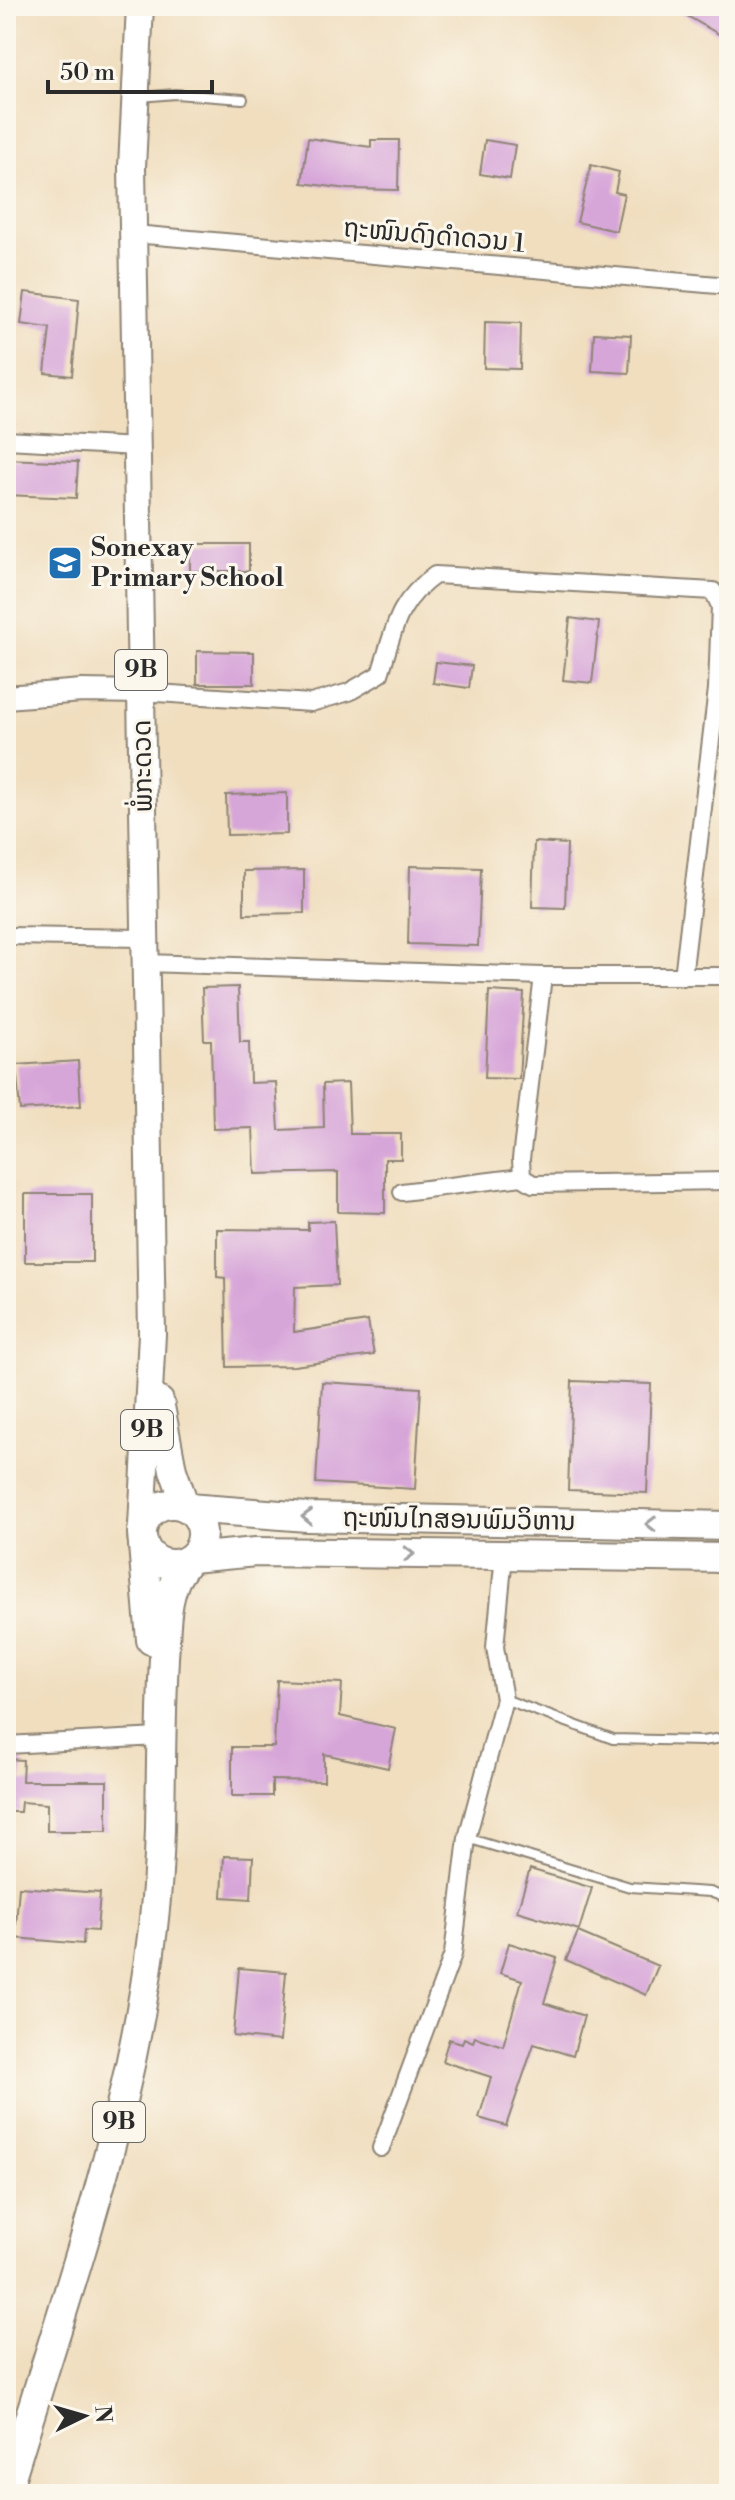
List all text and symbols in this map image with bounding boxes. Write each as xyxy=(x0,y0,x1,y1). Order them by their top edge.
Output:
scale bar xyxy=(48,44,212,94)
text: 50 m xyxy=(60,58,115,88)
street label: ຖະໜົນດົງດຳດວນ 1 xyxy=(342,212,526,260)
place label: Sonexay Primary School xyxy=(91,532,284,594)
school or university icon: Sonexay Primary School xyxy=(46,544,84,582)
road number: 9B xyxy=(115,650,167,690)
street label: ພໍ່ກະດວດ xyxy=(122,719,160,813)
road number: 9B xyxy=(121,1410,173,1450)
street label: ຖະໜົນໄກສອນພົມວິຫານ xyxy=(342,1502,576,1538)
one-way arrow xyxy=(300,1508,313,1525)
one-way arrow xyxy=(644,1516,657,1533)
one-way arrow xyxy=(403,1545,416,1563)
road number: 9B xyxy=(93,2102,145,2142)
north arrow xyxy=(44,2376,124,2456)
text: N xyxy=(88,2405,117,2425)

